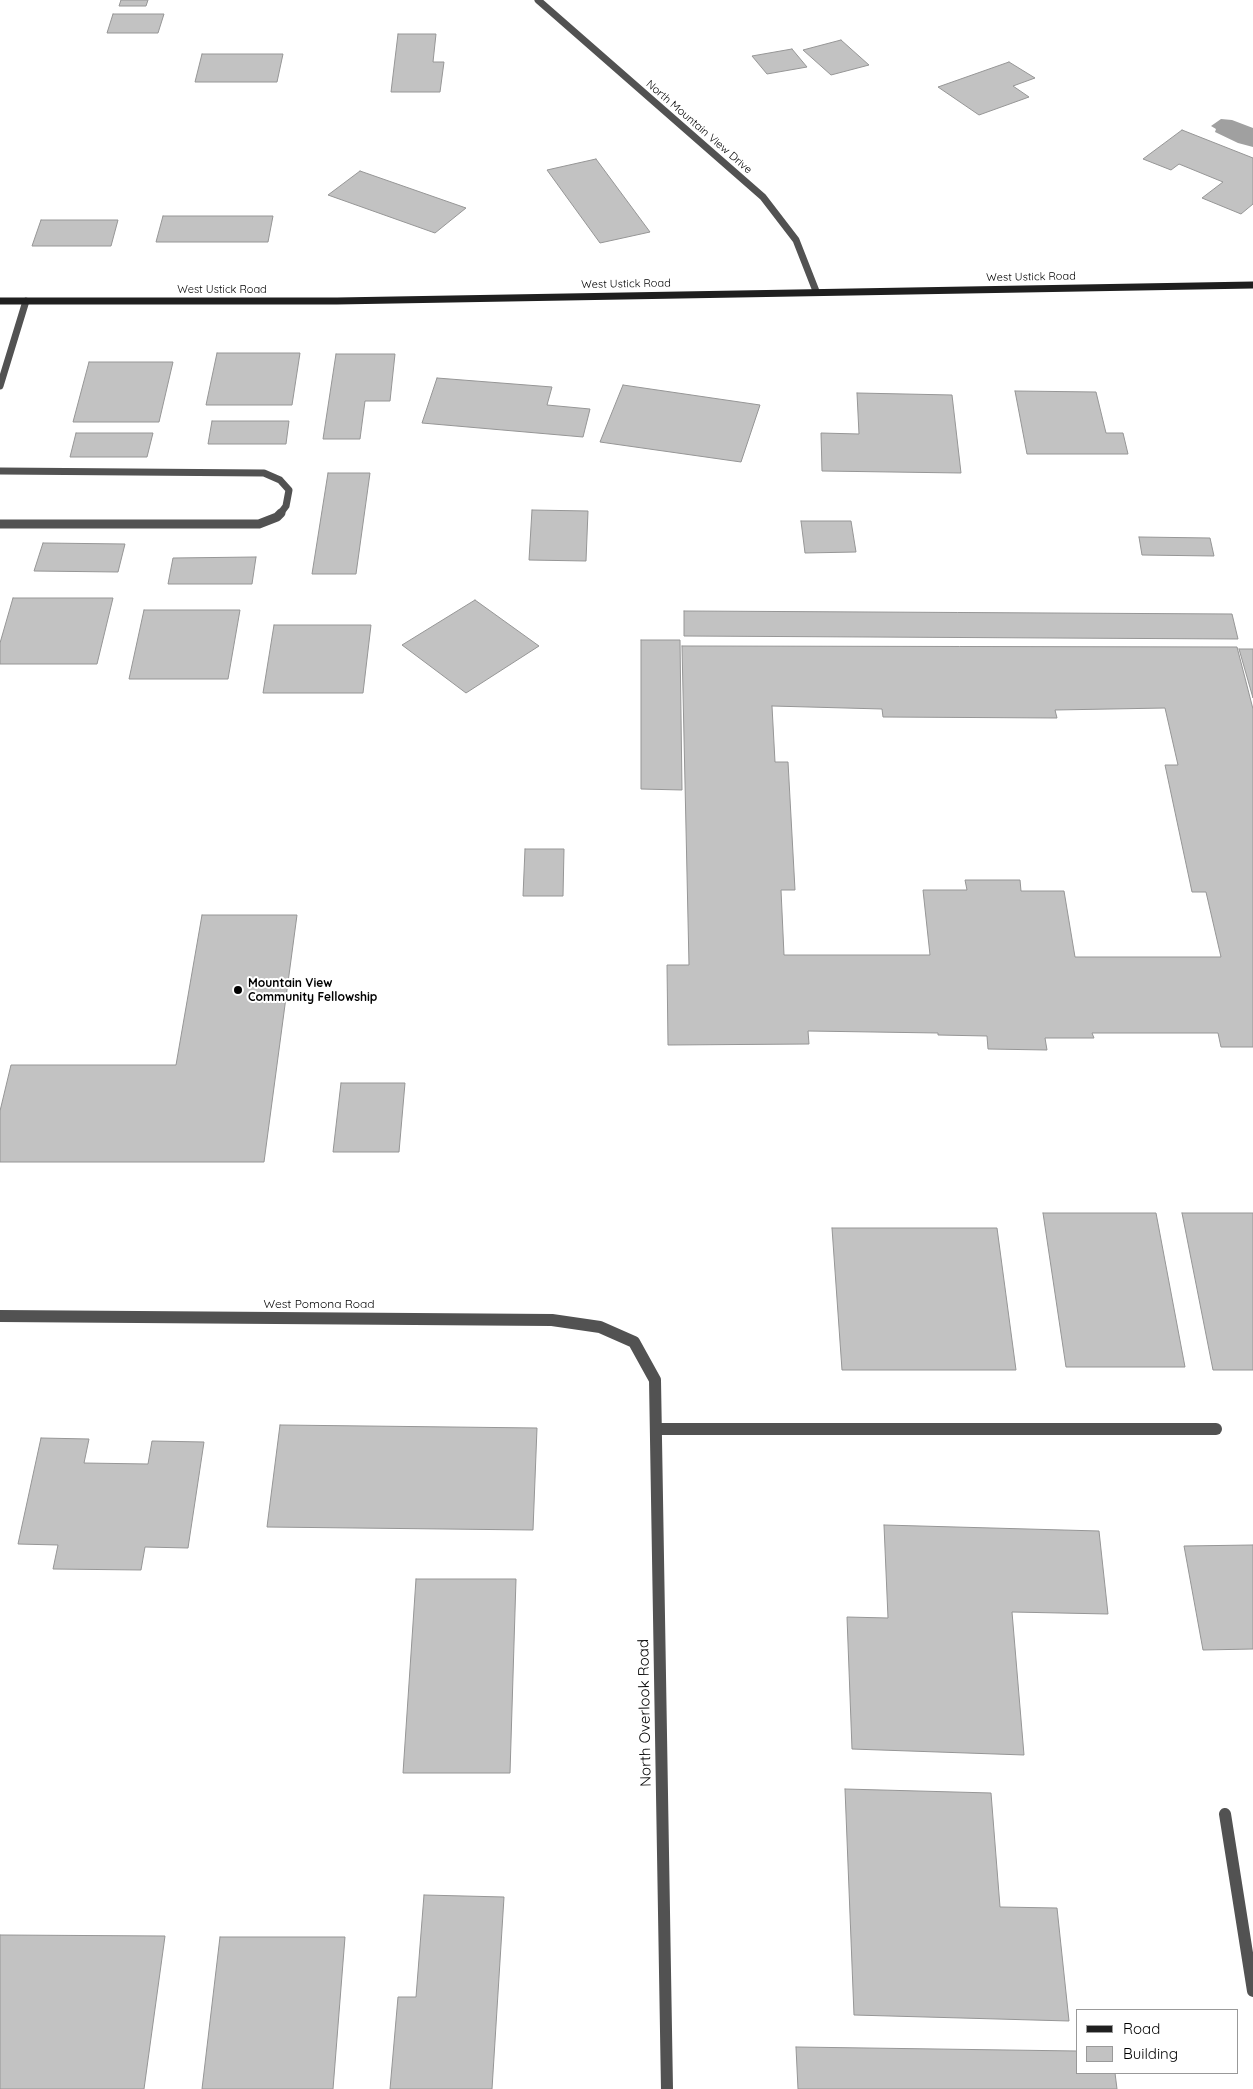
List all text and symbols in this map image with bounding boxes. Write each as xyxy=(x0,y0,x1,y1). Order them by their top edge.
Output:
street label: North Mountain View Drive xyxy=(643,77,755,177)
street label: West Ustick Road xyxy=(986,270,1076,284)
street label: West Ustick Road xyxy=(581,277,671,291)
street label: West Ustick Road xyxy=(177,283,267,297)
place label: Mountain View Community Fellowship xyxy=(248,976,377,1004)
marker: Mountain View Community Fellowship xyxy=(232,984,244,996)
street label: West Pomona Road xyxy=(264,1297,374,1311)
street label: North Overlook Road xyxy=(635,1639,655,1787)
legend xyxy=(1076,2009,1238,2074)
text: Road xyxy=(1123,2019,1160,2038)
text: Building xyxy=(1123,2044,1178,2063)

